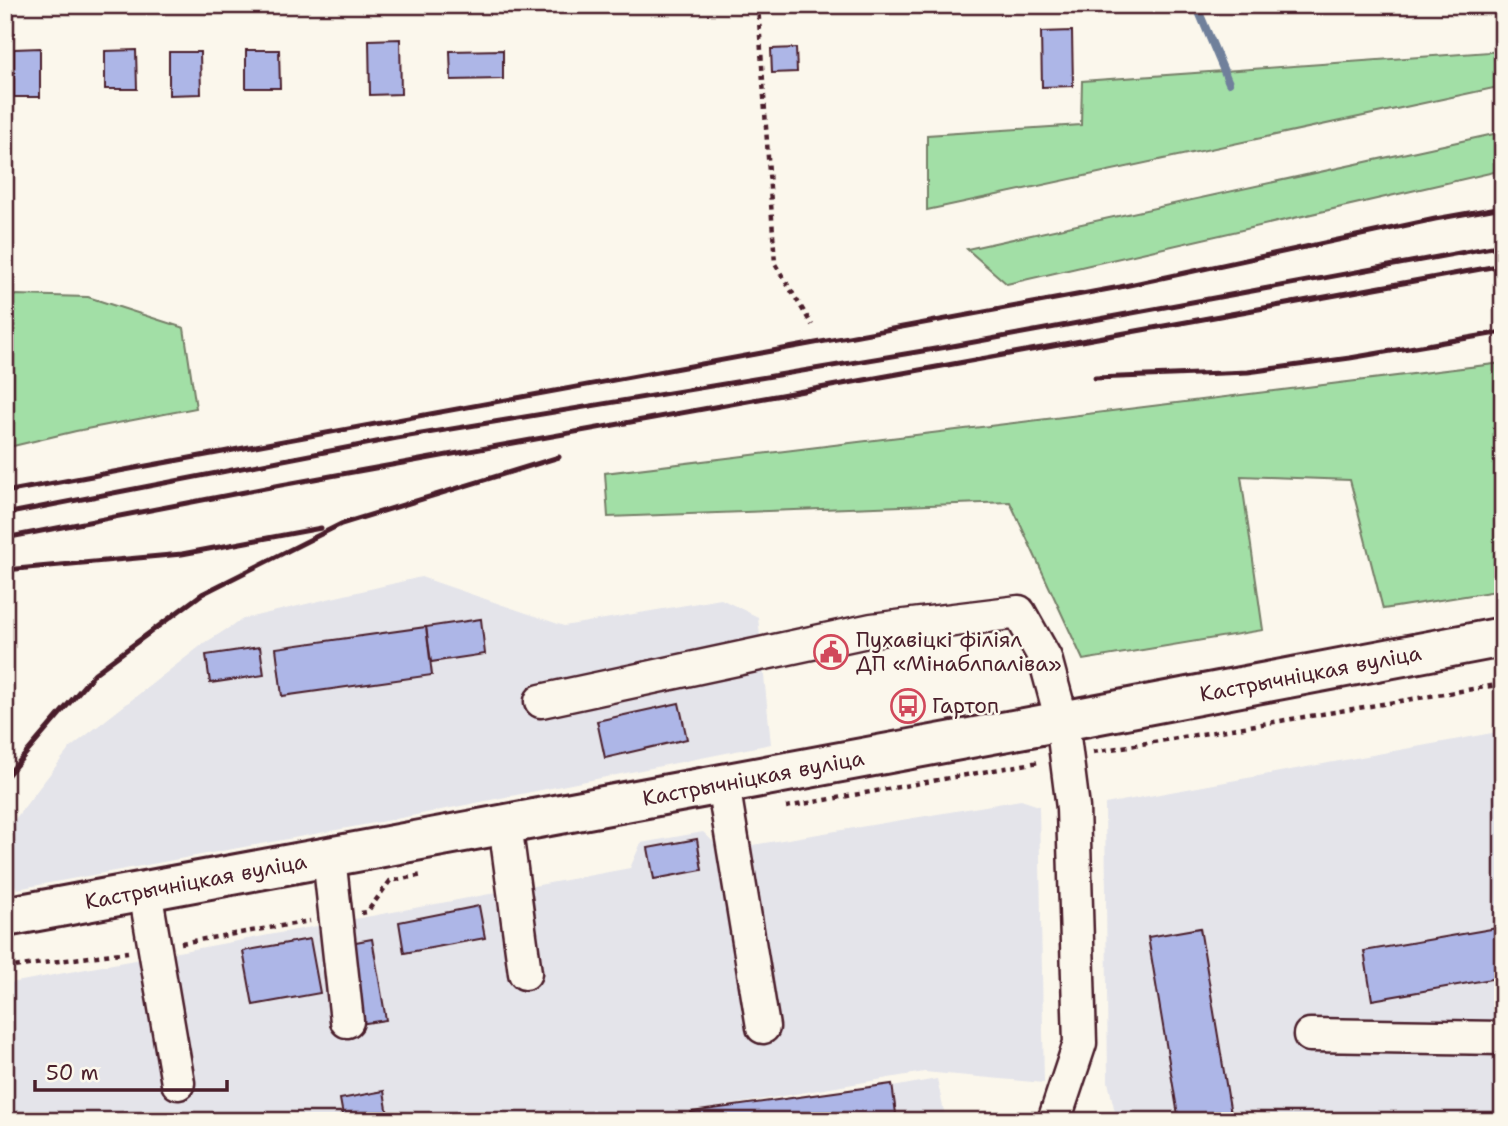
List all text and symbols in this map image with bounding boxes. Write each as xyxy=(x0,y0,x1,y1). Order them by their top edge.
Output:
place label: Пухавіцкі філіял ДП «Мінаблпаліва» xyxy=(856,626,1062,678)
public building icon: Пухавіцкі філіял ДП «Мінаблпаліва» xyxy=(812,633,850,671)
street label: Кастрычніцкая вуліца xyxy=(1197,639,1424,708)
bus stop icon: Гартоп xyxy=(889,687,927,725)
place label: Гартоп xyxy=(932,692,999,720)
street label: Кастрычніцкая вуліца xyxy=(640,744,866,813)
street label: Кастрычніцкая вуліца xyxy=(83,847,309,916)
scale bar xyxy=(35,1049,228,1093)
text: 50 m xyxy=(46,1059,99,1087)

